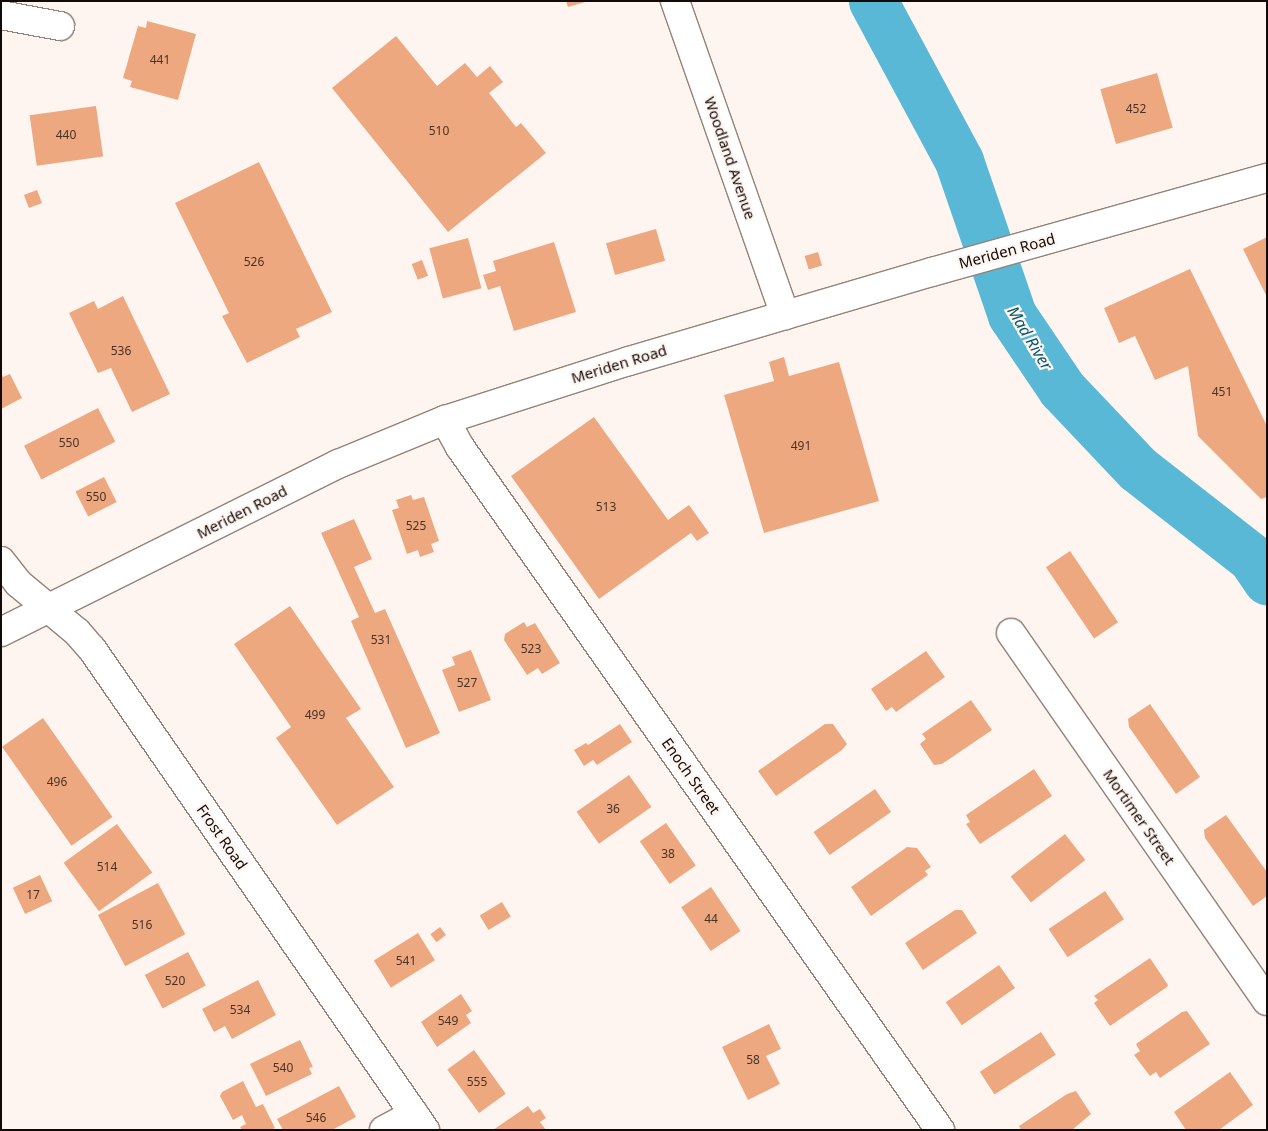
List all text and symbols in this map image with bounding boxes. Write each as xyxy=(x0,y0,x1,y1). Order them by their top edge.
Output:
house number: 441 xyxy=(150,53,170,67)
street label: Woodland Avenue xyxy=(701,94,759,222)
house number: 452 xyxy=(1126,102,1146,116)
house number: 510 xyxy=(429,124,449,138)
house number: 440 xyxy=(56,128,76,142)
street label: Meriden Road xyxy=(957,229,1057,273)
house number: 526 xyxy=(244,255,264,269)
water label: Mad River xyxy=(1003,303,1057,373)
street label: Meriden Road xyxy=(569,341,669,387)
house number: 536 xyxy=(111,344,131,358)
house number: 451 xyxy=(1212,385,1232,399)
house number: 550 xyxy=(59,436,79,450)
house number: 491 xyxy=(791,439,811,453)
street label: Meriden Road xyxy=(194,482,290,542)
house number: 550 xyxy=(86,490,106,504)
house number: 513 xyxy=(596,500,616,514)
house number: 525 xyxy=(406,519,426,533)
house number: 531 xyxy=(371,633,391,647)
house number: 523 xyxy=(521,642,541,656)
house number: 527 xyxy=(457,676,477,690)
house number: 499 xyxy=(305,708,325,722)
street label: Enoch Street xyxy=(658,734,724,818)
street label: Mortimer Street xyxy=(1099,766,1179,868)
house number: 496 xyxy=(47,775,67,789)
street label: Frost Road xyxy=(193,801,251,873)
house number: 36 xyxy=(606,802,620,816)
house number: 38 xyxy=(661,847,675,861)
house number: 514 xyxy=(97,860,117,874)
house number: 17 xyxy=(26,888,40,902)
house number: 44 xyxy=(704,912,718,926)
house number: 516 xyxy=(132,918,152,932)
house number: 541 xyxy=(396,954,416,968)
house number: 520 xyxy=(165,974,185,988)
house number: 534 xyxy=(230,1003,250,1017)
house number: 549 xyxy=(438,1014,458,1028)
house number: 58 xyxy=(746,1053,760,1067)
house number: 540 xyxy=(273,1061,293,1075)
house number: 555 xyxy=(467,1075,487,1089)
house number: 546 xyxy=(306,1111,326,1125)

